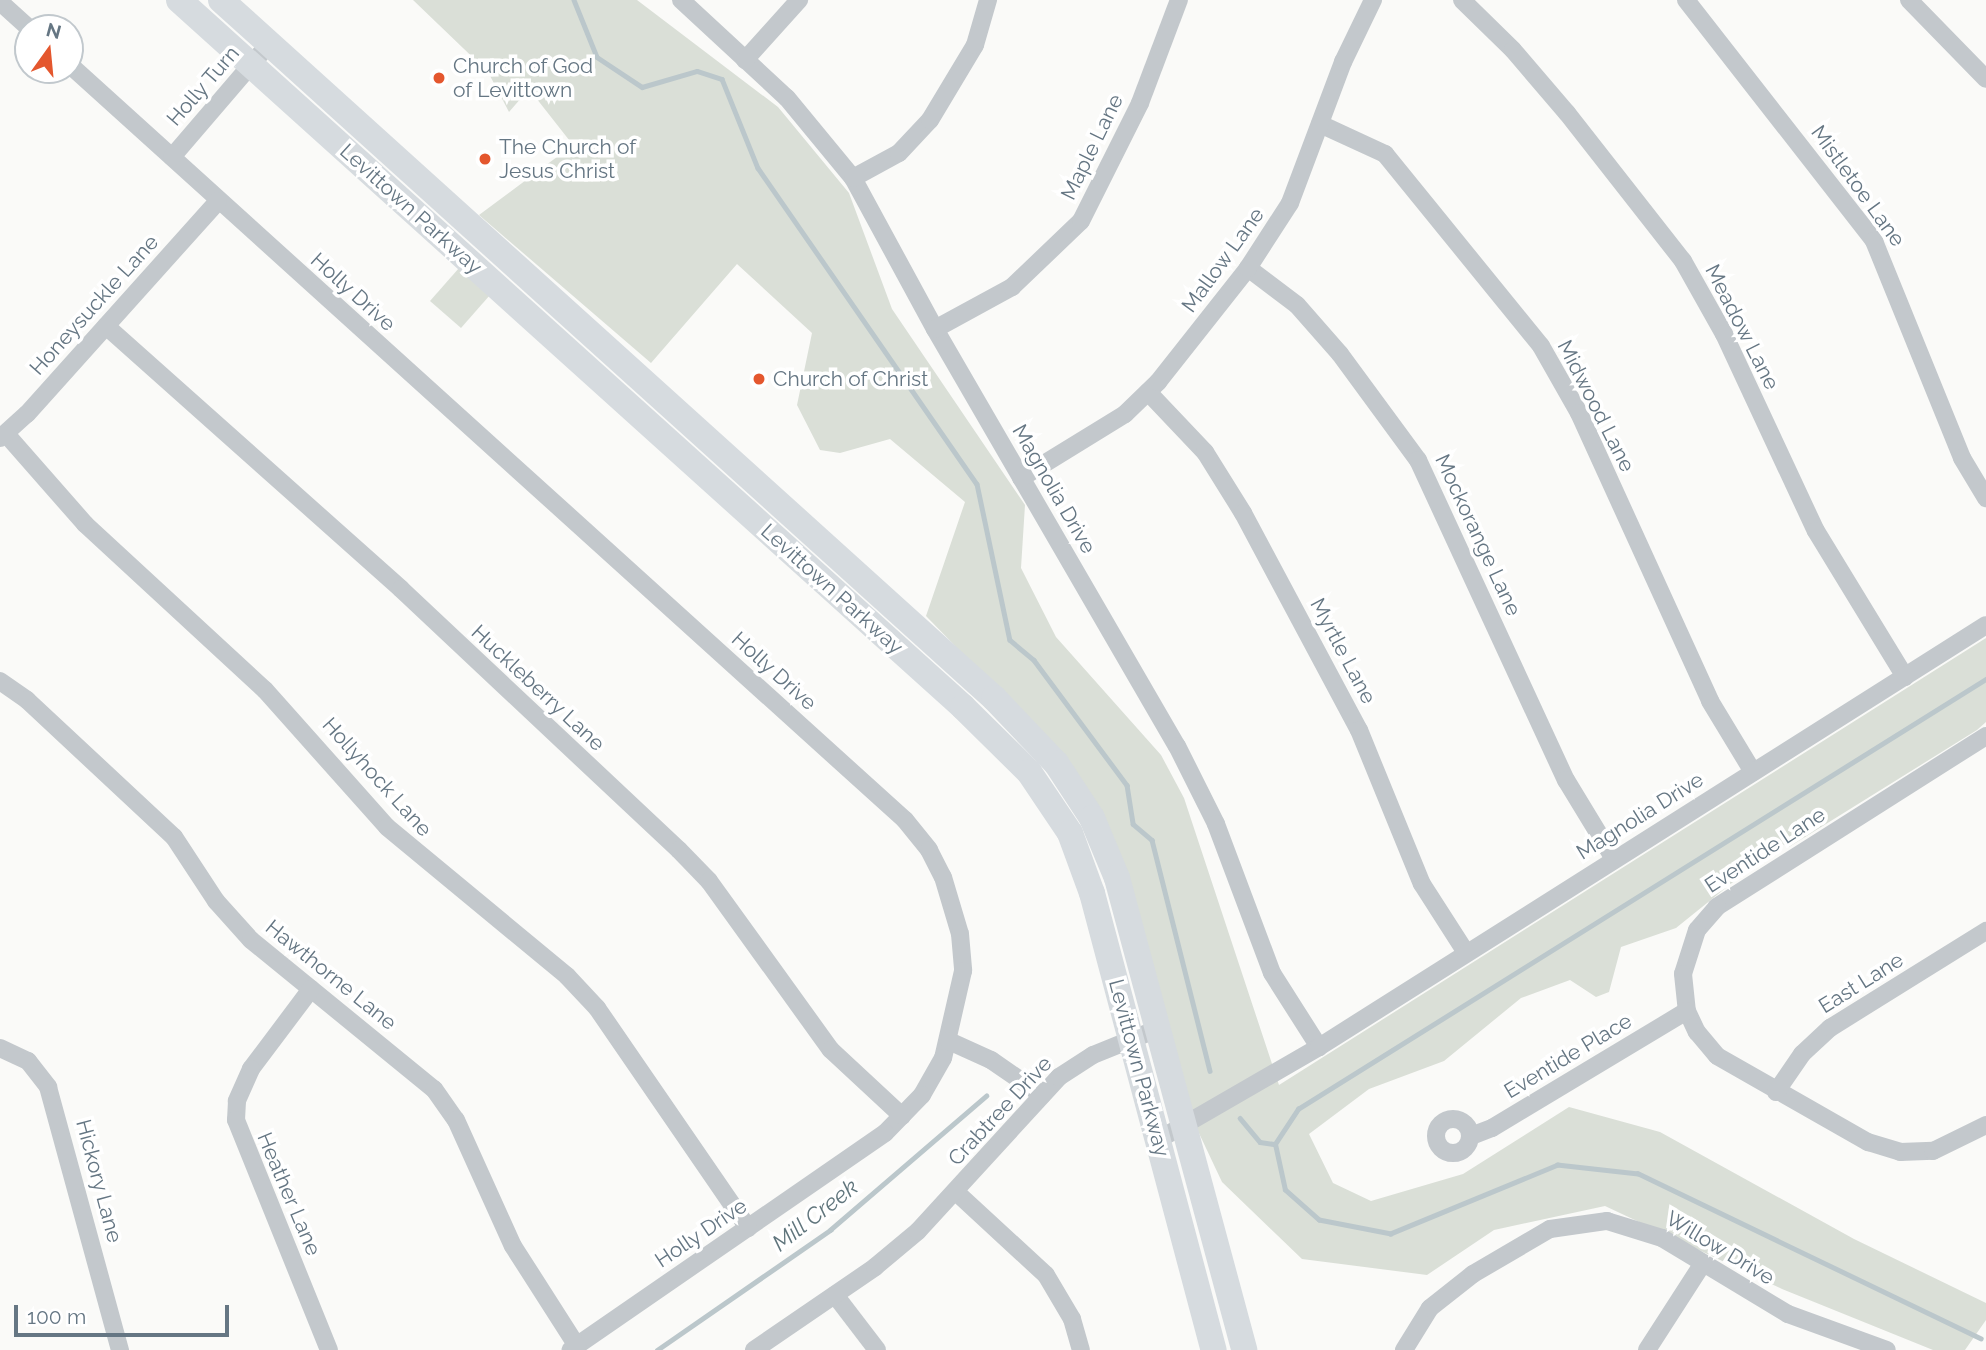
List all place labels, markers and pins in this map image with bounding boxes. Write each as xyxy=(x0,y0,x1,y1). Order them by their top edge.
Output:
place label: Church of God of Levittown xyxy=(453,53,593,103)
marker: Church of God of Levittown xyxy=(431,70,447,86)
place label: The Church of Jesus Christ xyxy=(499,134,636,184)
marker: The Church of Jesus Christ xyxy=(477,151,493,167)
place label: Church of Christ xyxy=(773,366,929,392)
marker: Church of Christ xyxy=(751,371,767,387)

